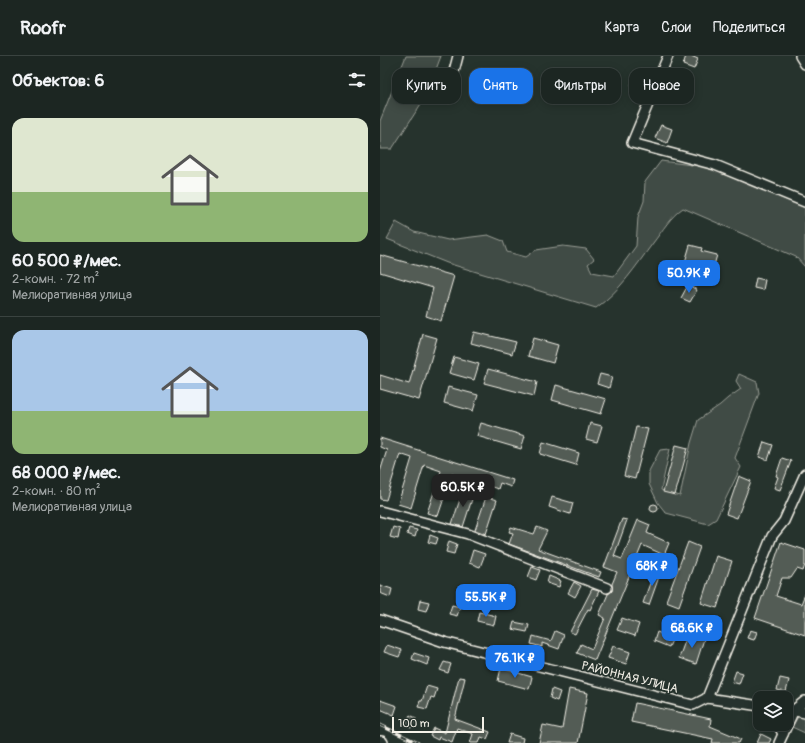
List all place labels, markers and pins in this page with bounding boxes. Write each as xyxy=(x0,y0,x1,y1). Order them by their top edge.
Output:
pin: 50.9K ₽ xyxy=(652,260,726,294)
pin: 60.5K ₽ xyxy=(426,474,500,508)
pin: 68K ₽ xyxy=(624,553,680,587)
pin: 55.5K ₽ xyxy=(449,584,523,618)
pin: 68.6K ₽ xyxy=(655,615,729,649)
pin: 76.1K ₽ xyxy=(478,645,552,679)

